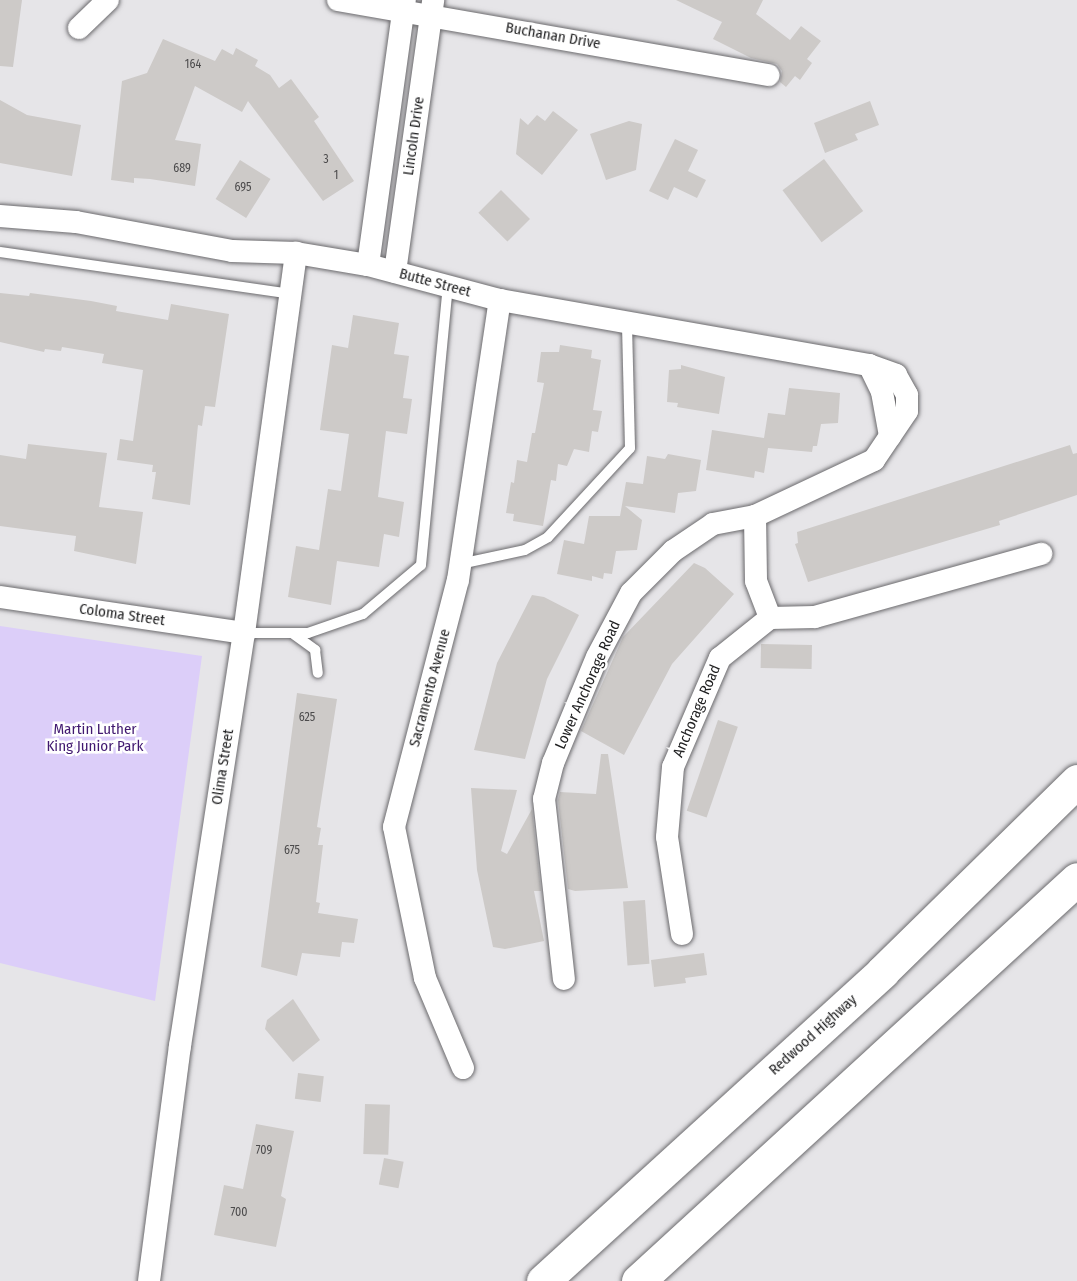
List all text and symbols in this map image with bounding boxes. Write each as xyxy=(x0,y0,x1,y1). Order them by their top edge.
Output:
street label: Buchanan Drive xyxy=(504,19,602,53)
house number: 164 xyxy=(185,58,201,72)
street label: Lincoln Drive xyxy=(400,95,428,177)
house number: 3 xyxy=(323,153,329,167)
house number: 689 xyxy=(173,162,191,176)
house number: 1 xyxy=(334,169,338,183)
house number: 695 xyxy=(234,181,252,195)
street label: Butte Street xyxy=(397,265,473,301)
street label: Coloma Street xyxy=(78,600,166,630)
street label: Lower Anchorage Road xyxy=(552,618,624,752)
street label: Sacramento Avenue xyxy=(406,627,454,749)
street label: Anchorage Road xyxy=(669,662,725,760)
house number: 625 xyxy=(299,711,315,725)
park label: Martin Luther King Junior Park xyxy=(46,720,144,755)
street label: Olima Street xyxy=(208,728,238,806)
house number: 675 xyxy=(284,844,300,858)
street label: Redwood Highway xyxy=(765,991,861,1079)
house number: 709 xyxy=(256,1144,272,1158)
house number: 700 xyxy=(230,1206,248,1220)

